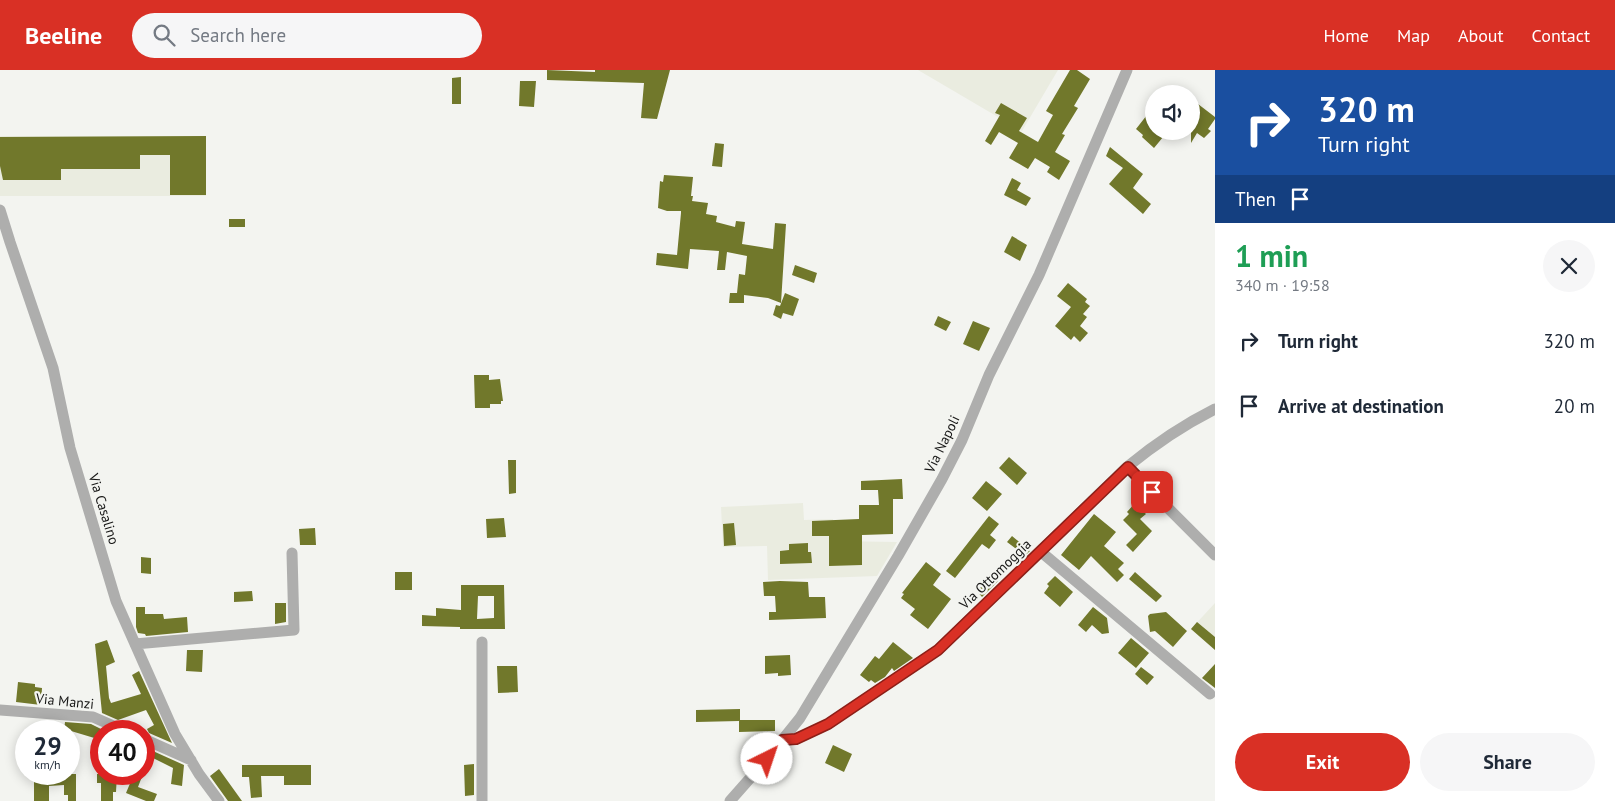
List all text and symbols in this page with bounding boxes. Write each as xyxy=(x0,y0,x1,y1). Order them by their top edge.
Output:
search box xyxy=(132,13,482,58)
text: Beeline xyxy=(25,20,102,51)
icon: search xyxy=(150,21,178,49)
text: Search here xyxy=(190,23,286,47)
text: Home xyxy=(1323,24,1369,47)
text: Map xyxy=(1397,24,1430,47)
text: About xyxy=(1458,24,1504,47)
text: Contact xyxy=(1532,24,1590,47)
map controls xyxy=(1145,85,1200,140)
button: sound xyxy=(1145,85,1200,140)
text: 320 m xyxy=(1318,86,1415,132)
icon: right xyxy=(1235,90,1300,155)
text: Turn right xyxy=(1318,130,1410,158)
icon: arrive xyxy=(1286,185,1314,213)
text: Then xyxy=(1235,187,1276,211)
text: 1 min xyxy=(1235,236,1308,275)
button: close xyxy=(1543,240,1595,292)
text: 340 m · 19:58 xyxy=(1235,275,1330,295)
icon: right xyxy=(1235,327,1263,355)
text: Turn right xyxy=(1278,329,1358,353)
text: 320 m xyxy=(1543,329,1595,353)
icon: arrive xyxy=(1235,392,1263,420)
text: Arrive at destination xyxy=(1278,394,1444,418)
text: 20 m xyxy=(1554,394,1595,418)
street label: Via Napoli xyxy=(920,412,964,477)
street label: Via Casalino xyxy=(84,471,123,547)
pin xyxy=(1131,471,1173,513)
icon: arrive xyxy=(1138,478,1166,506)
street label: Via Ottomoggia xyxy=(954,535,1035,614)
street label: Via Manzi xyxy=(34,689,95,713)
speed limit sign: 40 xyxy=(90,720,155,785)
text: 29 xyxy=(33,730,62,762)
position arrow xyxy=(740,732,792,784)
button: Exit xyxy=(1235,733,1410,791)
button: Share xyxy=(1420,733,1595,791)
text: km/h xyxy=(34,757,61,772)

